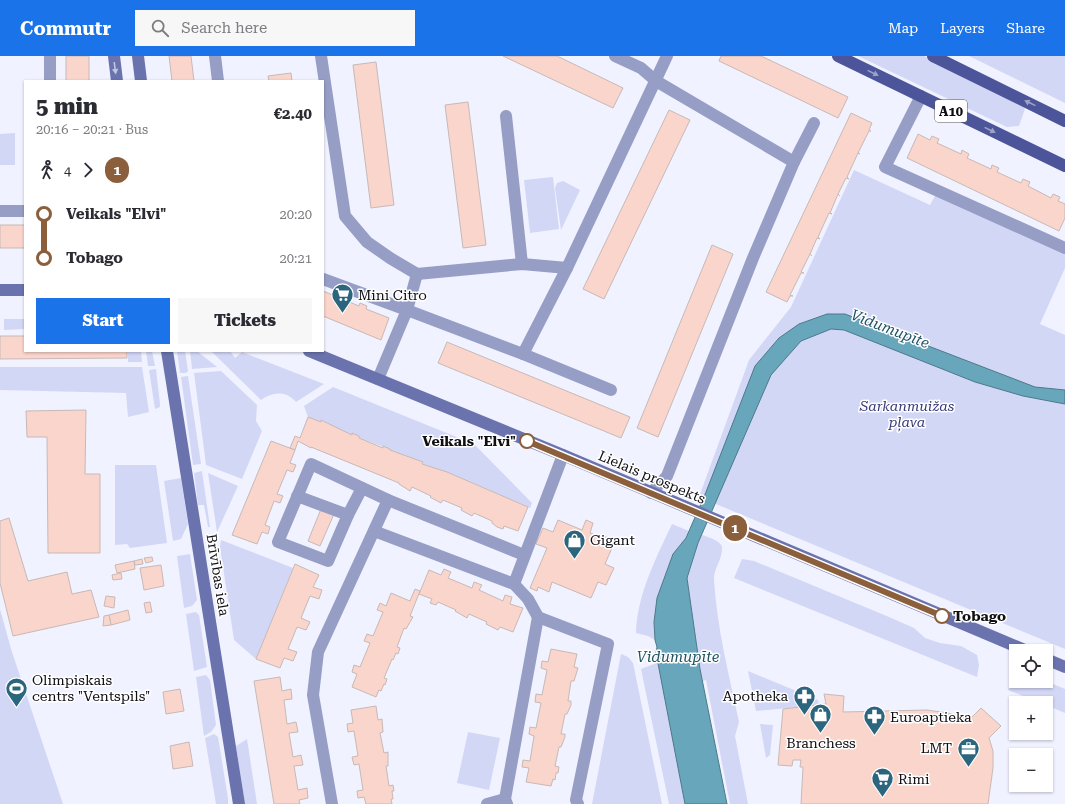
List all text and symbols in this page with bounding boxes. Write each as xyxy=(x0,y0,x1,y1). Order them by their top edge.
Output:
search box xyxy=(135,10,415,46)
text: Commutr xyxy=(20,17,111,40)
icon: search xyxy=(149,17,171,39)
text: Search here xyxy=(181,19,267,37)
text: Map xyxy=(888,20,918,36)
text: Layers xyxy=(940,20,984,36)
text: Share xyxy=(1006,20,1045,36)
one-way arrow xyxy=(112,62,118,75)
one-way arrow xyxy=(867,70,879,76)
text: 5 min xyxy=(36,94,98,119)
road number: A10 xyxy=(935,100,967,122)
one-way arrow xyxy=(1024,100,1036,106)
text: €2.40 xyxy=(274,105,312,123)
text: 20:16 – 20:21 · Bus xyxy=(36,122,148,137)
one-way arrow xyxy=(984,127,995,133)
icon: walk xyxy=(36,159,58,181)
icon: forward xyxy=(77,159,99,181)
text: 1 xyxy=(113,162,121,178)
text: 4 xyxy=(64,163,71,178)
text: Veikals "Elvi" xyxy=(66,205,166,223)
text: 20:20 xyxy=(280,207,312,222)
text: Tobago xyxy=(66,249,123,267)
text: 20:21 xyxy=(280,251,312,266)
supermarket icon: Mini Citro xyxy=(330,282,356,315)
place label: Mini Citro xyxy=(358,287,427,303)
button: Start xyxy=(36,298,170,344)
button: Tickets xyxy=(178,298,312,344)
water label: Vidumupīte xyxy=(848,306,932,352)
park label: Sarkanmuižas pļava xyxy=(859,398,955,432)
place label: Veikals "Elvi" xyxy=(422,433,516,449)
marker: Veikals "Elvi" xyxy=(519,433,535,449)
street label: Lielais prospekts xyxy=(596,447,708,507)
line badge: 1 xyxy=(722,515,748,541)
text: 1 xyxy=(731,520,739,536)
shop icon: Gigant xyxy=(561,527,587,560)
place label: Gigant xyxy=(590,532,635,548)
street label: Brīvības iela xyxy=(204,533,232,618)
marker: Tobago xyxy=(934,608,950,624)
place label: Tobago xyxy=(953,608,1006,624)
map controls xyxy=(1009,644,1053,792)
button: locate xyxy=(1009,644,1053,688)
water label: Vidumupīte xyxy=(637,648,720,666)
place label: Olimpiskais centrs "Ventspils" xyxy=(32,672,150,704)
sports icon: Olimpiskais centrs "Ventspils" xyxy=(3,675,29,708)
pharmacy icon: Apotheka xyxy=(791,683,817,716)
place label: Apotheka xyxy=(723,688,788,704)
button: + xyxy=(1009,696,1053,740)
shop icon: Branchess xyxy=(808,702,834,735)
pharmacy icon: Euroaptieka xyxy=(861,704,887,737)
place label: Euroaptieka xyxy=(890,709,972,725)
place label: Branchess xyxy=(786,735,856,751)
office icon: LMT xyxy=(955,735,981,768)
place label: LMT xyxy=(921,740,952,756)
button: − xyxy=(1009,748,1053,792)
supermarket icon: Rimi xyxy=(870,766,896,799)
place label: Rimi xyxy=(898,771,930,787)

